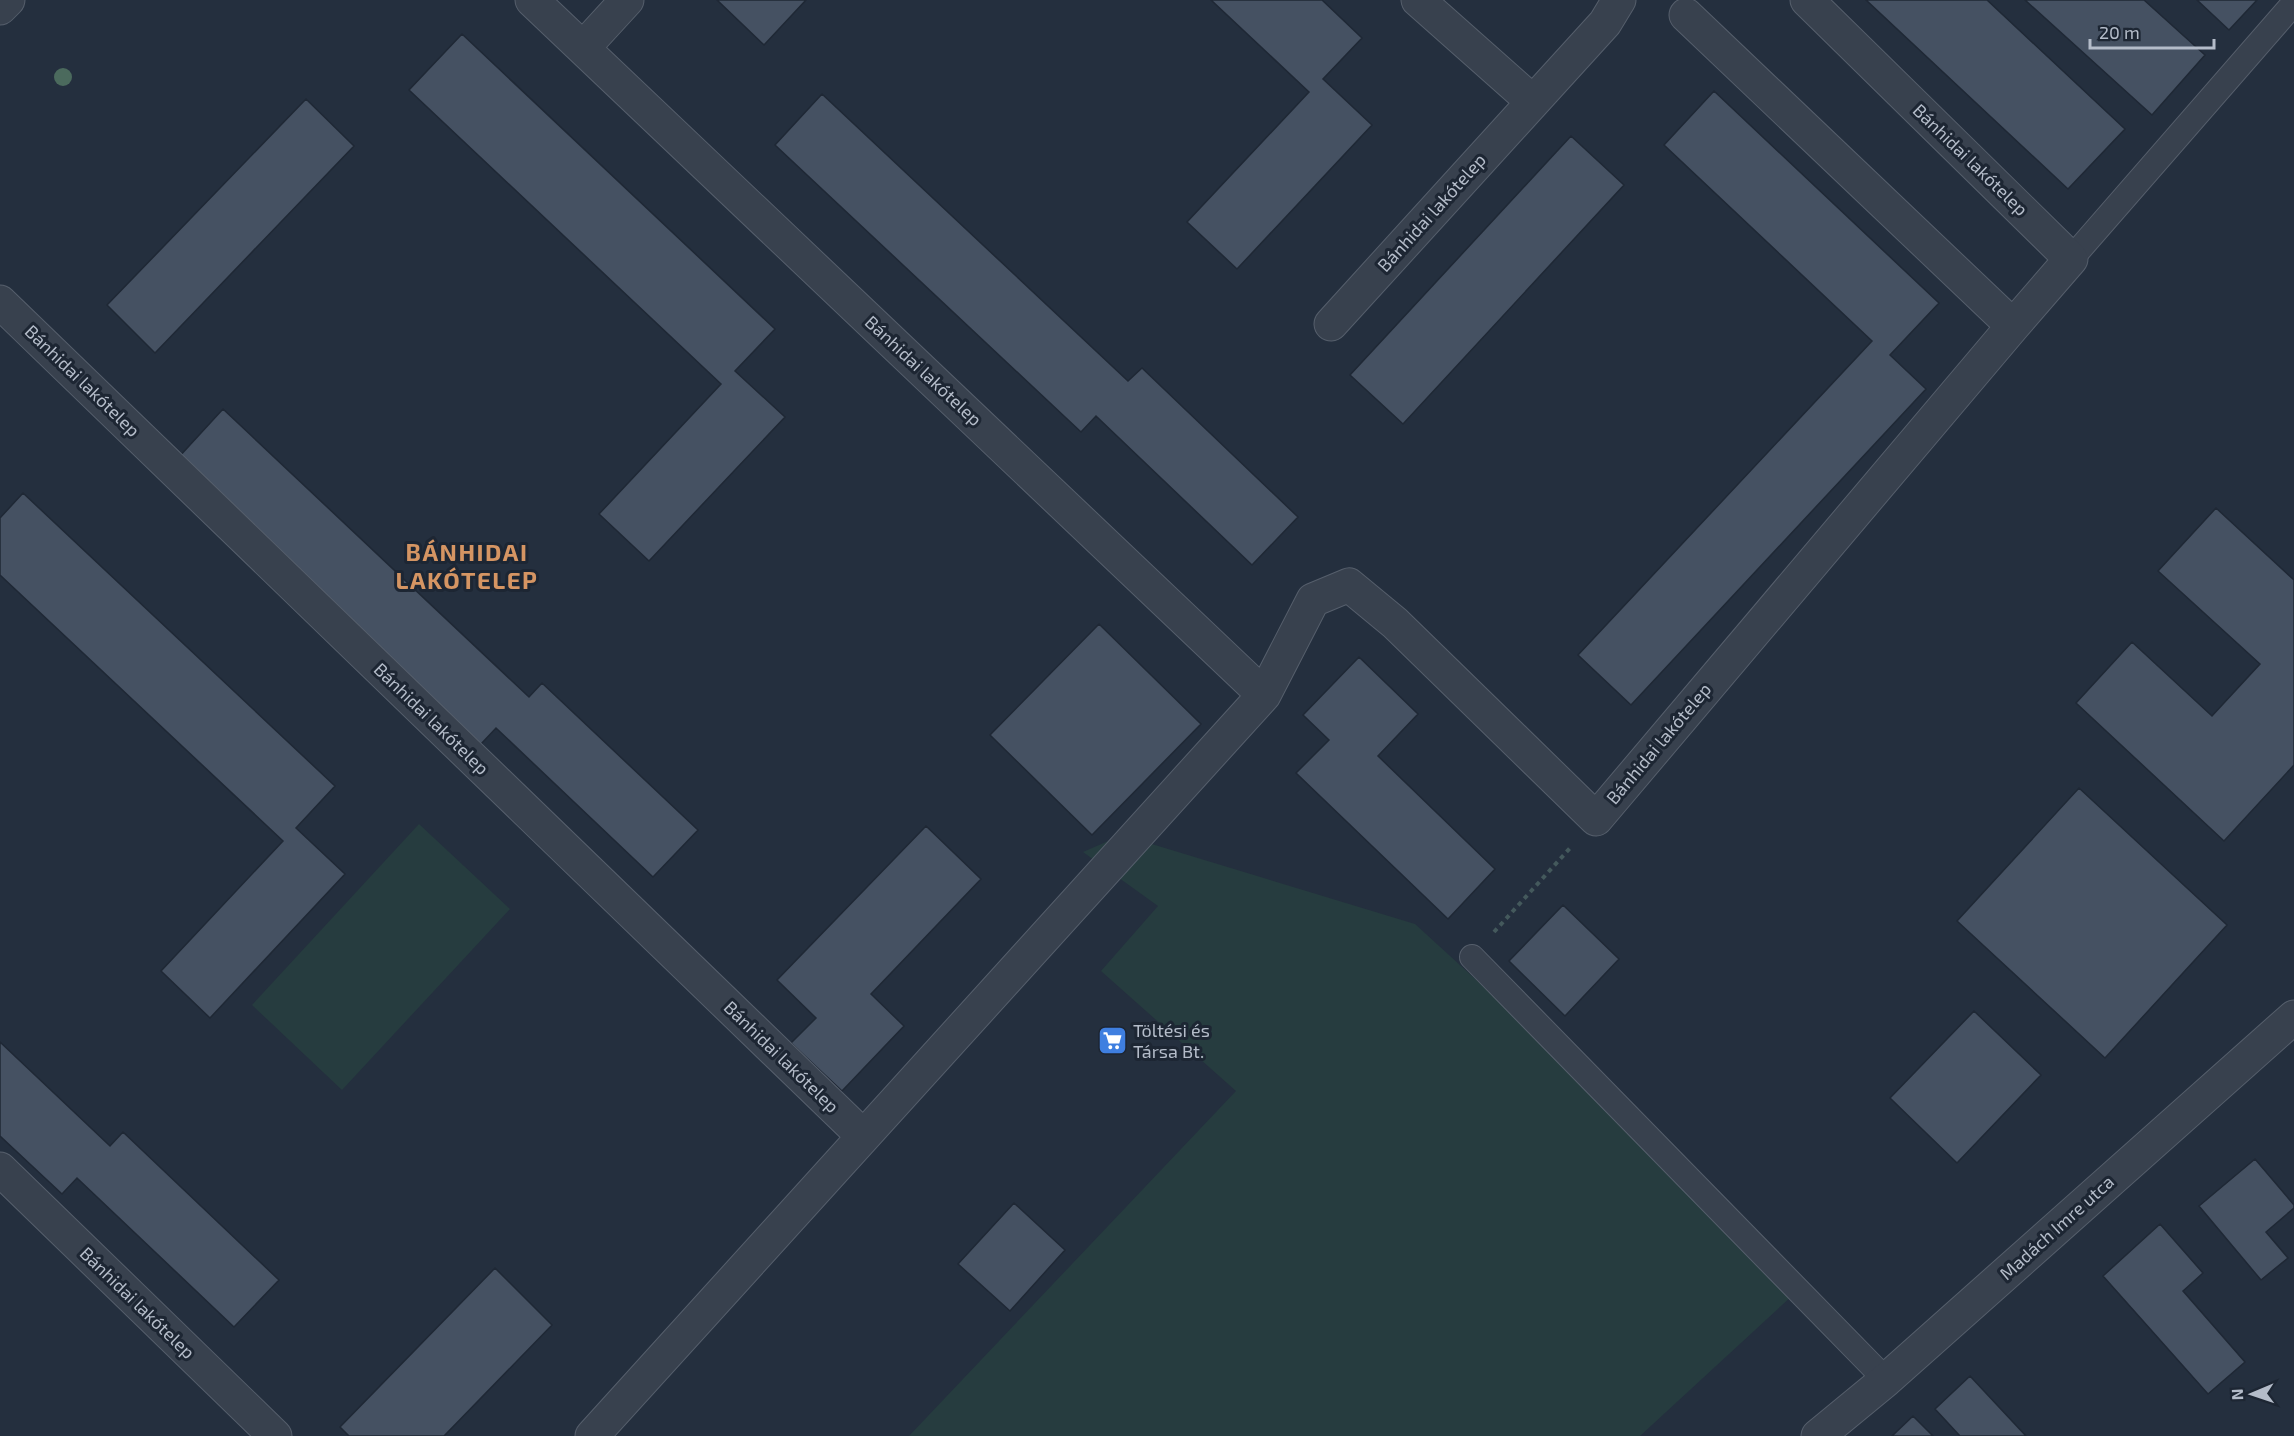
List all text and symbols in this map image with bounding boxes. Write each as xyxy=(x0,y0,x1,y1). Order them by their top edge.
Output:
scale bar xyxy=(2090,12,2214,50)
text: 20 m xyxy=(2099,21,2140,43)
street label: Bánhidai lakótelep xyxy=(1909,99,2033,220)
street label: Bánhidai lakótelep xyxy=(1372,149,1490,276)
street label: Bánhidai lakótelep xyxy=(861,311,987,430)
street label: Bánhidai lakótelep xyxy=(21,320,145,441)
district label: BÁNHIDAI LAKÓTELEP xyxy=(396,537,538,594)
street label: Bánhidai lakótelep xyxy=(370,658,494,779)
street label: Bánhidai lakótelep xyxy=(1601,678,1715,808)
street label: Bánhidai lakótelep xyxy=(720,996,844,1117)
place label: Töltési és Társa Bt. xyxy=(1133,1019,1210,1062)
supermarket icon: Töltési és Társa Bt. xyxy=(1096,1025,1128,1057)
street label: Madách Imre utca xyxy=(1995,1170,2118,1284)
street label: Bánhidai lakótelep xyxy=(76,1242,200,1363)
north arrow xyxy=(2222,1364,2282,1424)
text: N xyxy=(2227,1388,2246,1401)

